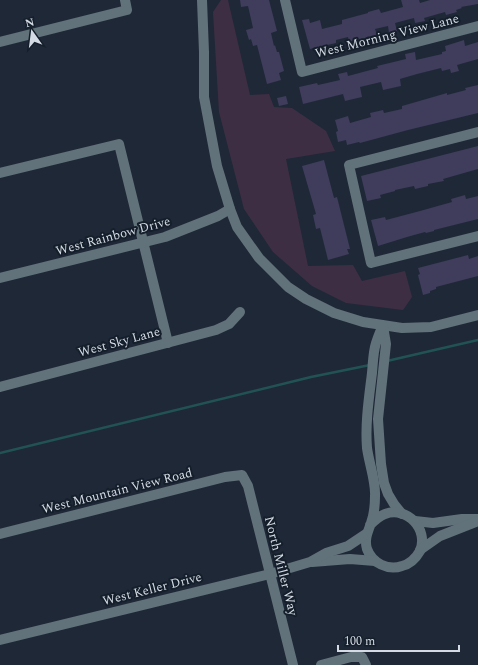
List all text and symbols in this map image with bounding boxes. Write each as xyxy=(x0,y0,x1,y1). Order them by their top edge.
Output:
street label: West Morning View Lane xyxy=(313,8,461,64)
north arrow xyxy=(12,12,52,52)
text: N xyxy=(23,13,36,32)
street label: West Rainbow Drive xyxy=(53,211,173,261)
street label: West Sky Lane xyxy=(76,321,162,363)
street label: West Mountain View Road xyxy=(40,463,194,519)
street label: North Miller Way xyxy=(259,514,303,619)
street label: West Keller Drive xyxy=(100,567,204,611)
scale bar xyxy=(338,627,459,653)
text: 100 m xyxy=(344,632,375,651)

